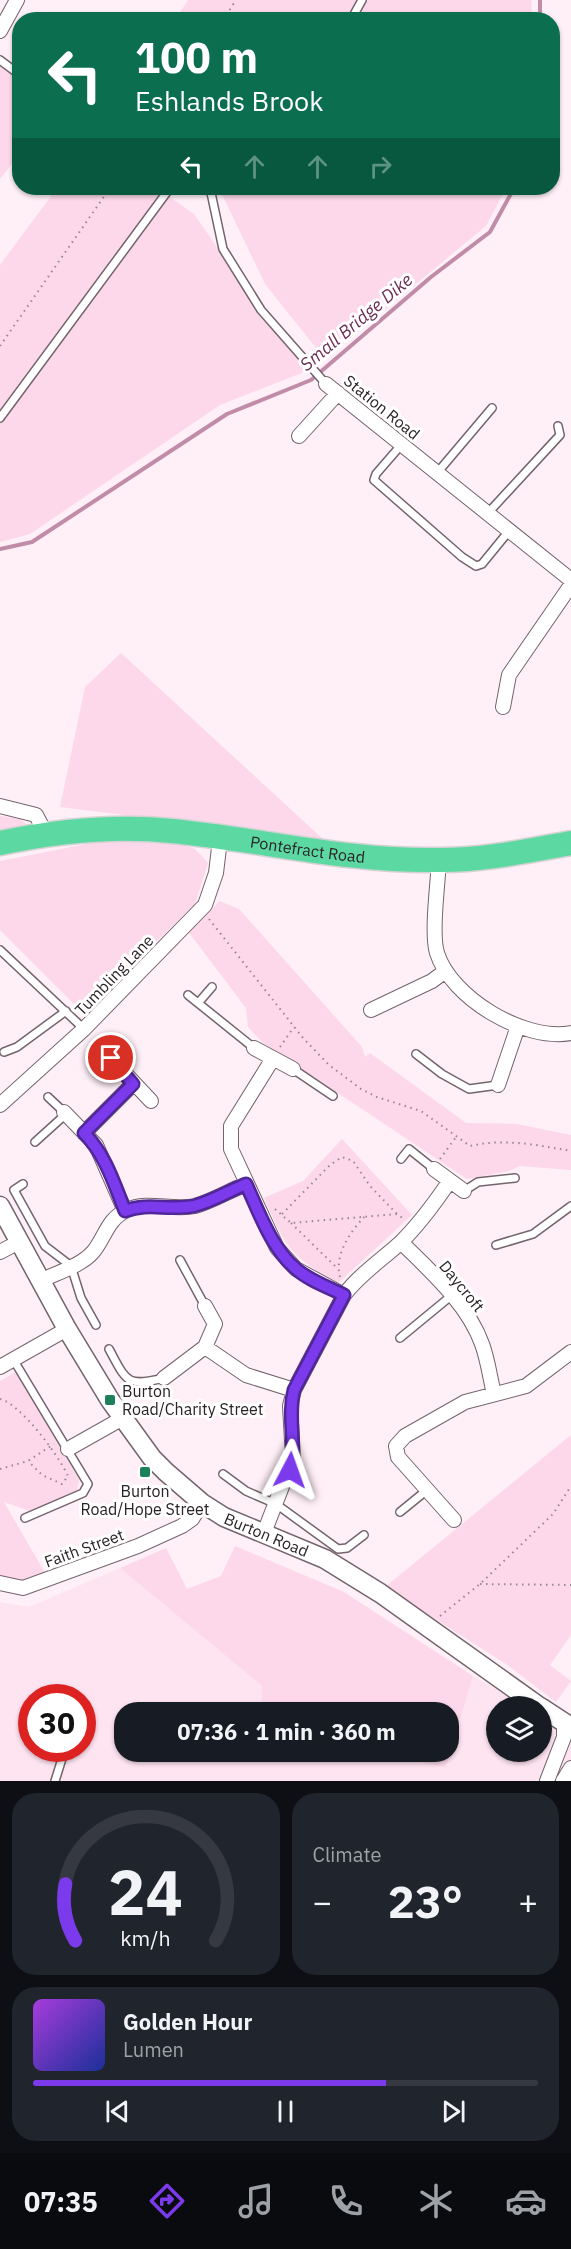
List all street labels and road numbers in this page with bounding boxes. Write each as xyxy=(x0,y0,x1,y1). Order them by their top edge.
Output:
street label: Station Road xyxy=(340,370,424,444)
street label: Pontefract Road xyxy=(249,831,366,867)
street label: Tumbling Lane xyxy=(70,930,158,1020)
street label: Daycroft xyxy=(435,1256,489,1316)
street label: Burton Road xyxy=(221,1508,312,1561)
street label: Faith Street xyxy=(41,1524,127,1572)

